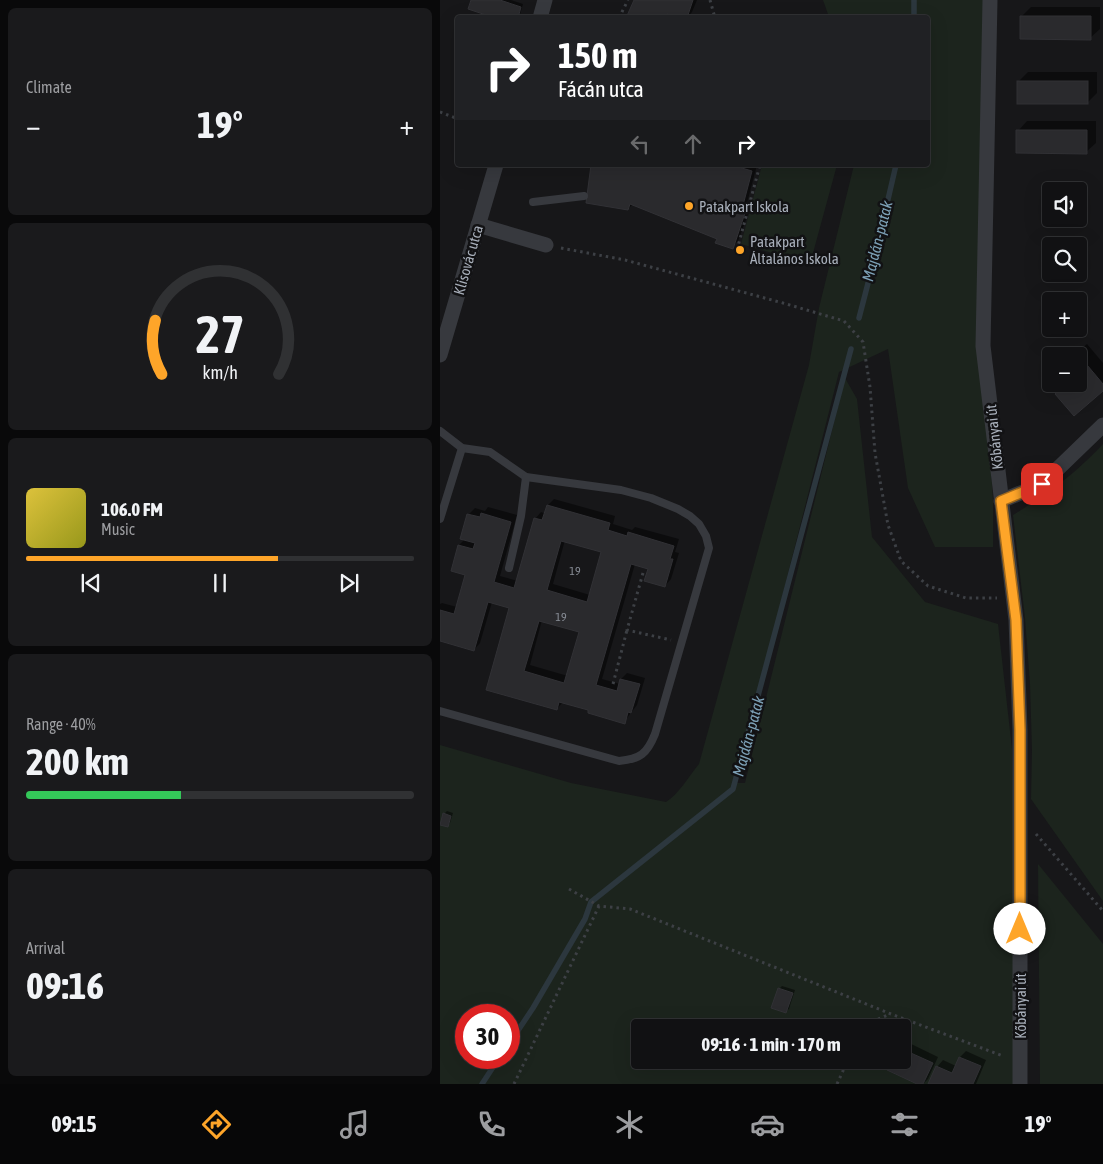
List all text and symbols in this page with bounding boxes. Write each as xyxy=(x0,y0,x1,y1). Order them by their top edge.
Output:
icon: right xyxy=(475,35,540,100)
text: 150 m xyxy=(558,35,637,75)
text: Fácán utca xyxy=(558,76,644,102)
text: Climate xyxy=(26,78,72,96)
text: 19° xyxy=(197,103,243,146)
text: − xyxy=(26,109,41,141)
text: + xyxy=(399,109,414,141)
icon: left xyxy=(626,130,654,158)
icon: ahead xyxy=(679,130,707,158)
icon: right xyxy=(732,130,760,158)
map controls xyxy=(1042,182,1087,392)
button: sound xyxy=(1042,182,1087,227)
place label: Patakpart Iskola xyxy=(699,198,789,215)
water label: Majdán-patak xyxy=(858,198,897,283)
marker: Patakpart Iskola xyxy=(683,200,695,212)
street label: Klisovác utca xyxy=(450,223,486,297)
place label: Patakpart Általános Iskola xyxy=(750,233,839,267)
button: search xyxy=(1042,237,1087,282)
marker: Patakpart Általános Iskola xyxy=(734,244,746,256)
button: + xyxy=(1042,292,1087,337)
text: 27 xyxy=(196,304,244,364)
button: − xyxy=(1042,347,1087,392)
text: km/h xyxy=(202,362,238,383)
street label: Kőbányai út xyxy=(982,404,1006,470)
pin xyxy=(1021,463,1063,505)
icon: arrive xyxy=(1028,470,1056,498)
text: 106.0 FM xyxy=(101,498,163,520)
text: Music xyxy=(101,520,135,538)
house number: 19 xyxy=(569,564,581,578)
icon: previous xyxy=(77,569,105,597)
icon: pause xyxy=(206,569,234,597)
icon: next xyxy=(335,569,363,597)
house number: 19 xyxy=(555,610,567,624)
water label: Majdán-patak xyxy=(729,693,769,778)
text: Range · 40% xyxy=(26,715,96,733)
text: 200 km xyxy=(26,740,129,783)
position arrow xyxy=(993,902,1045,954)
text: Arrival xyxy=(26,939,65,957)
text: 09:16 xyxy=(26,964,104,1007)
street label: Kőbányai út xyxy=(1012,973,1029,1039)
speed limit sign: 30 xyxy=(455,1004,520,1069)
text: 09:16 · 1 min · 170 m xyxy=(701,1033,841,1055)
icon: directions xyxy=(199,1107,234,1142)
icon: music xyxy=(337,1107,372,1142)
icon: phone xyxy=(474,1107,509,1142)
icon: climate xyxy=(612,1107,647,1142)
icon: car xyxy=(750,1107,785,1142)
icon: filters xyxy=(887,1107,922,1142)
text: 09:15 xyxy=(51,1111,97,1137)
text: 19° xyxy=(1025,1111,1052,1137)

